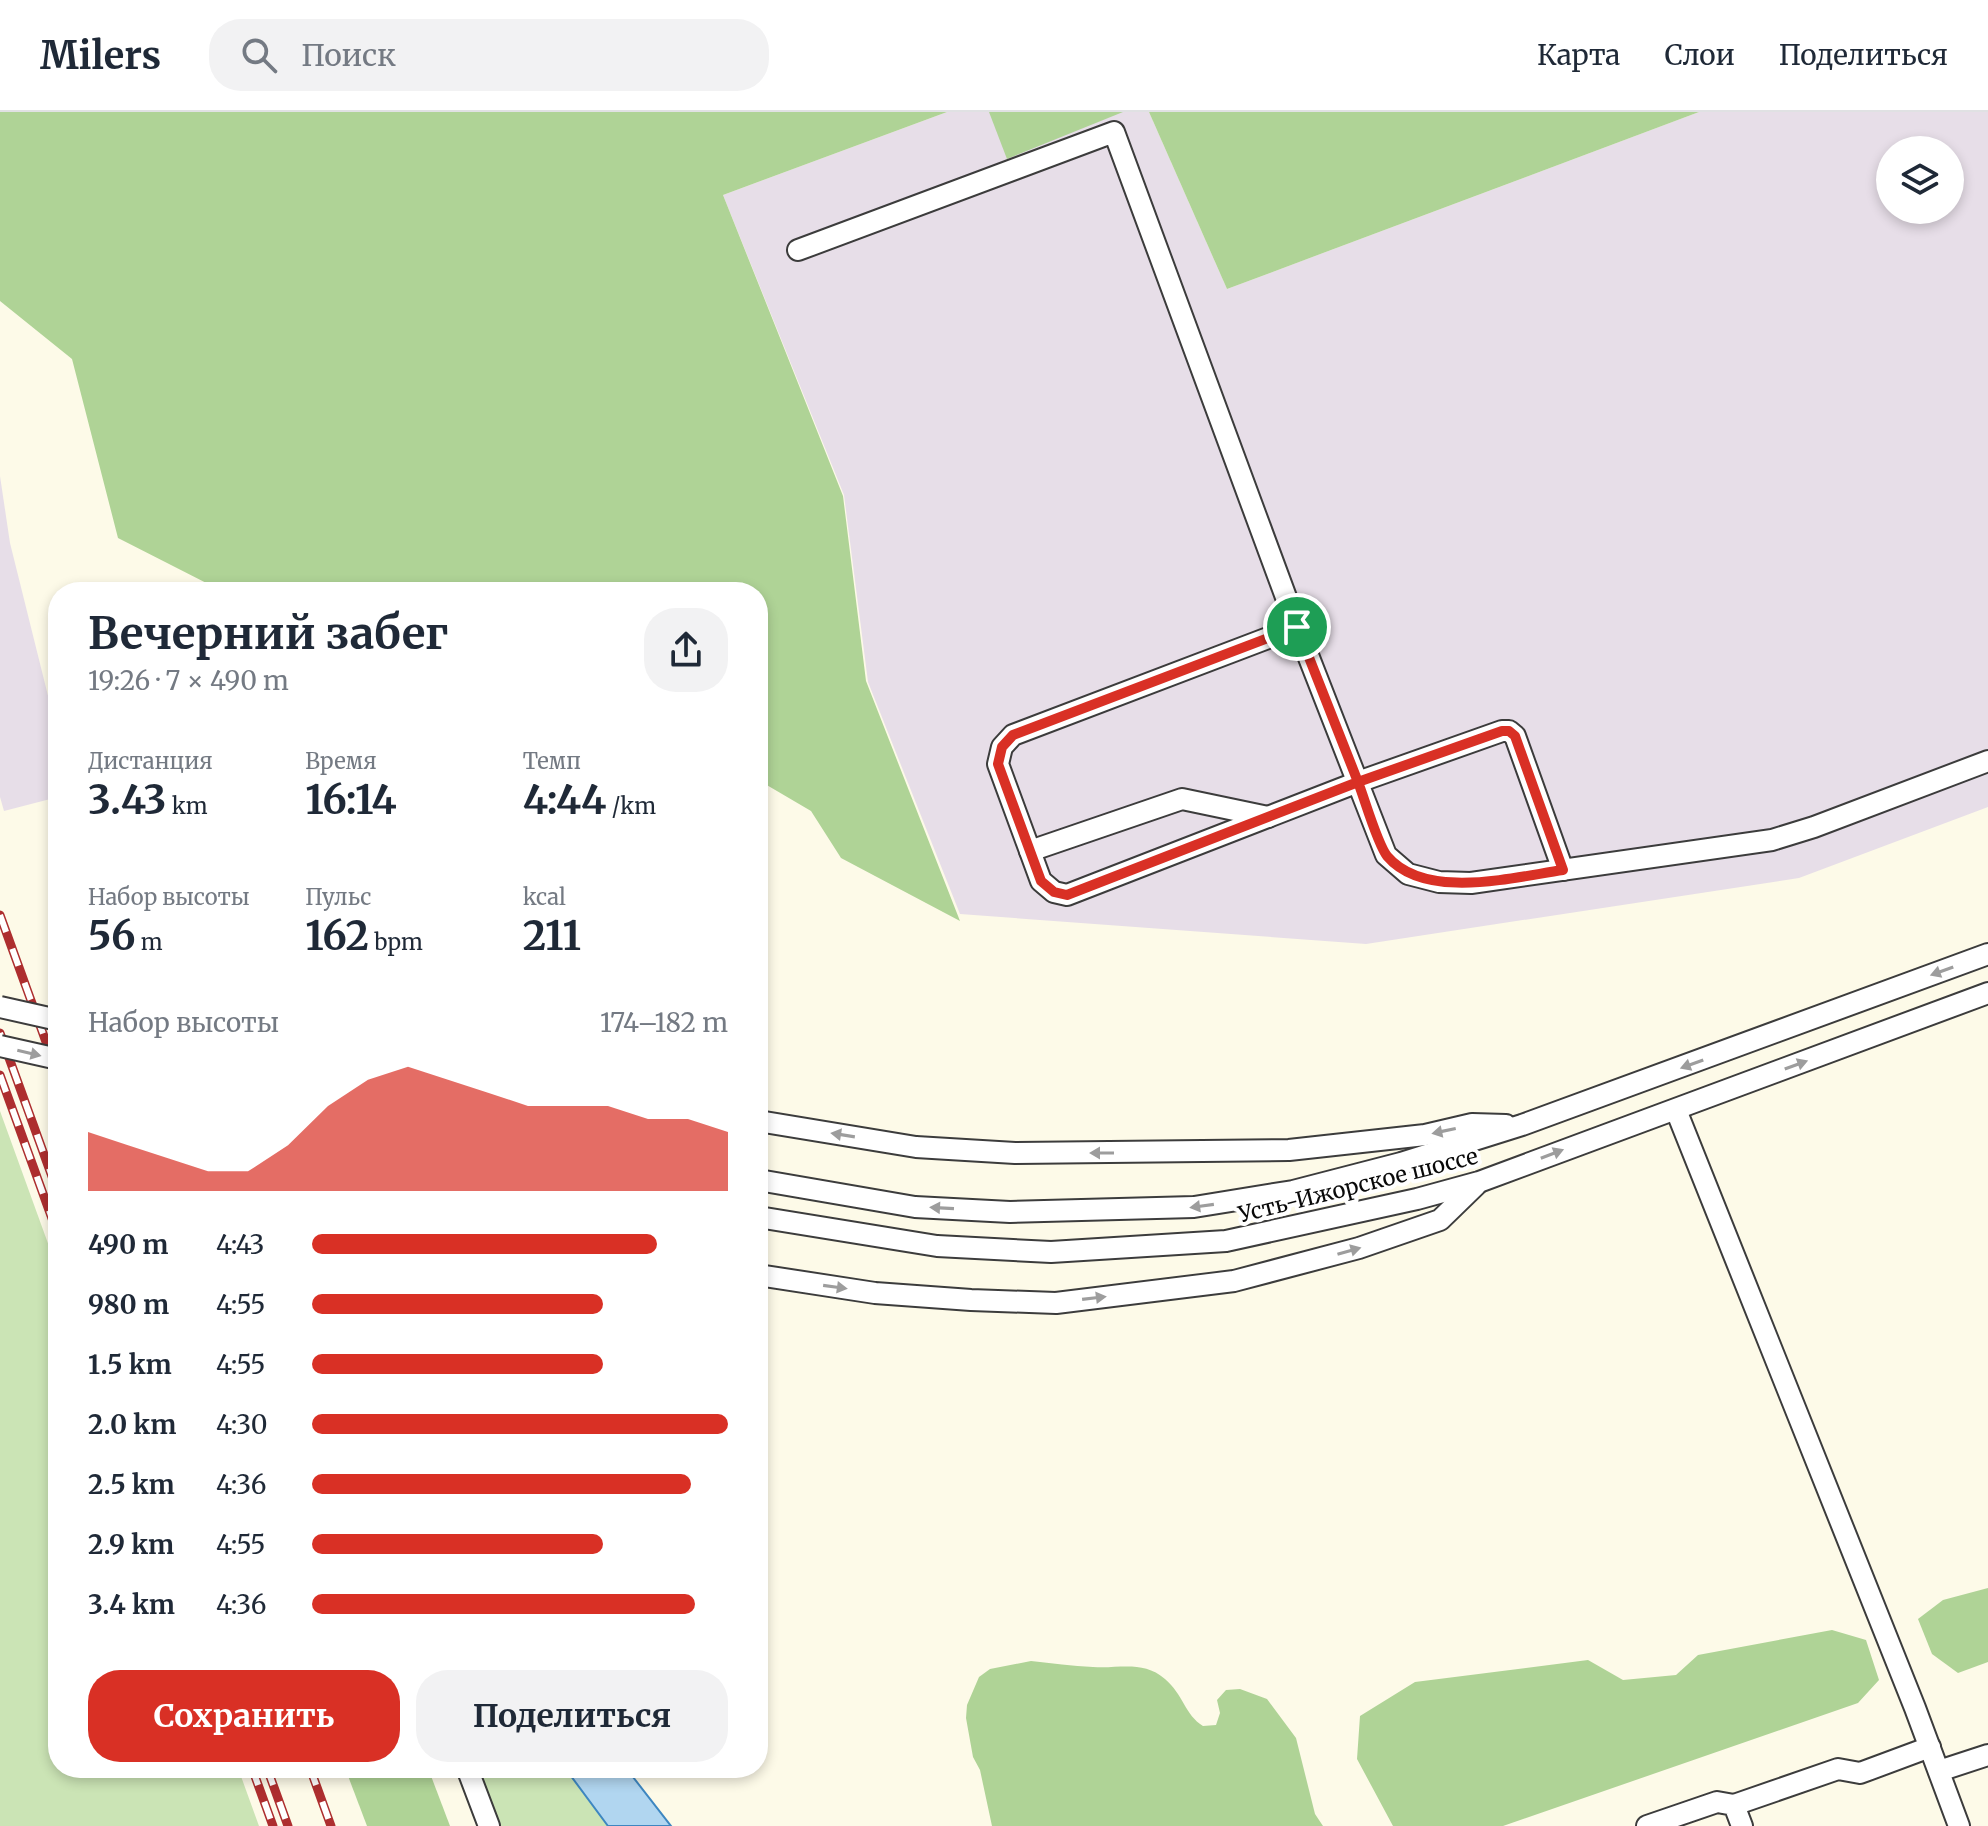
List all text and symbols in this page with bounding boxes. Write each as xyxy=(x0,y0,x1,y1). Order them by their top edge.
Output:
search box xyxy=(209,19,769,91)
text: Milers xyxy=(40,32,161,79)
icon: search xyxy=(237,33,281,77)
text: Поиск xyxy=(301,36,396,74)
text: Карта xyxy=(1537,37,1620,73)
text: Слои xyxy=(1664,37,1735,73)
text: Поделиться xyxy=(1779,37,1948,73)
map controls xyxy=(1876,136,1964,224)
button: layers xyxy=(1876,136,1964,224)
pin xyxy=(1263,593,1331,661)
icon: arrive xyxy=(1275,605,1319,649)
text: Вечерний забег xyxy=(88,606,448,661)
button: share xyxy=(644,608,728,692)
text: 19:26 · 7 × 490 m xyxy=(88,664,289,697)
text: Дистанция xyxy=(88,747,213,775)
text: Время xyxy=(305,747,377,775)
text: Темп xyxy=(523,747,581,775)
text: 3.43 xyxy=(88,775,167,825)
text: 16:14 xyxy=(305,775,397,825)
text: 4:44 xyxy=(523,775,606,825)
text: km xyxy=(167,792,208,820)
text: /km xyxy=(606,792,656,820)
text: Набор высоты xyxy=(88,883,250,911)
text: Пульс xyxy=(305,883,371,911)
text: kcal xyxy=(523,883,566,911)
text: 56 xyxy=(88,911,136,961)
text: 162 xyxy=(305,911,369,961)
text: 211 xyxy=(523,911,581,961)
text: m xyxy=(136,928,163,956)
text: bpm xyxy=(369,928,423,956)
one-way arrow xyxy=(1930,965,1954,978)
text: Набор высоты xyxy=(88,1006,279,1039)
text: 174–182 m xyxy=(600,1006,728,1039)
one-way arrow xyxy=(17,1047,42,1059)
one-way arrow xyxy=(1680,1058,1704,1071)
one-way arrow xyxy=(1784,1058,1808,1071)
one-way arrow xyxy=(1432,1125,1457,1138)
one-way arrow xyxy=(830,1128,855,1141)
street label: Усть-Ижорское шоссе xyxy=(1234,1142,1481,1229)
one-way arrow xyxy=(1089,1147,1114,1159)
one-way arrow xyxy=(1540,1147,1564,1160)
one-way arrow xyxy=(1189,1200,1214,1213)
one-way arrow xyxy=(929,1202,954,1215)
text: 490 m xyxy=(88,1228,168,1261)
text: 4:43 xyxy=(216,1228,264,1261)
one-way arrow xyxy=(1338,1244,1362,1257)
one-way arrow xyxy=(823,1281,848,1294)
text: 980 m xyxy=(88,1288,169,1321)
text: 4:55 xyxy=(216,1288,265,1321)
one-way arrow xyxy=(1082,1291,1107,1304)
text: 1.5 km xyxy=(88,1348,172,1381)
text: 4:55 xyxy=(216,1348,265,1381)
text: 2.0 km xyxy=(88,1408,176,1441)
text: 4:30 xyxy=(216,1408,268,1441)
text: 2.5 km xyxy=(88,1468,175,1501)
text: 4:36 xyxy=(216,1468,267,1501)
text: 2.9 km xyxy=(88,1528,174,1561)
text: 4:55 xyxy=(216,1528,265,1561)
text: 3.4 km xyxy=(88,1588,175,1621)
text: 4:36 xyxy=(216,1588,267,1621)
button: Сохранить xyxy=(88,1670,400,1762)
button: Поделиться xyxy=(416,1670,728,1762)

